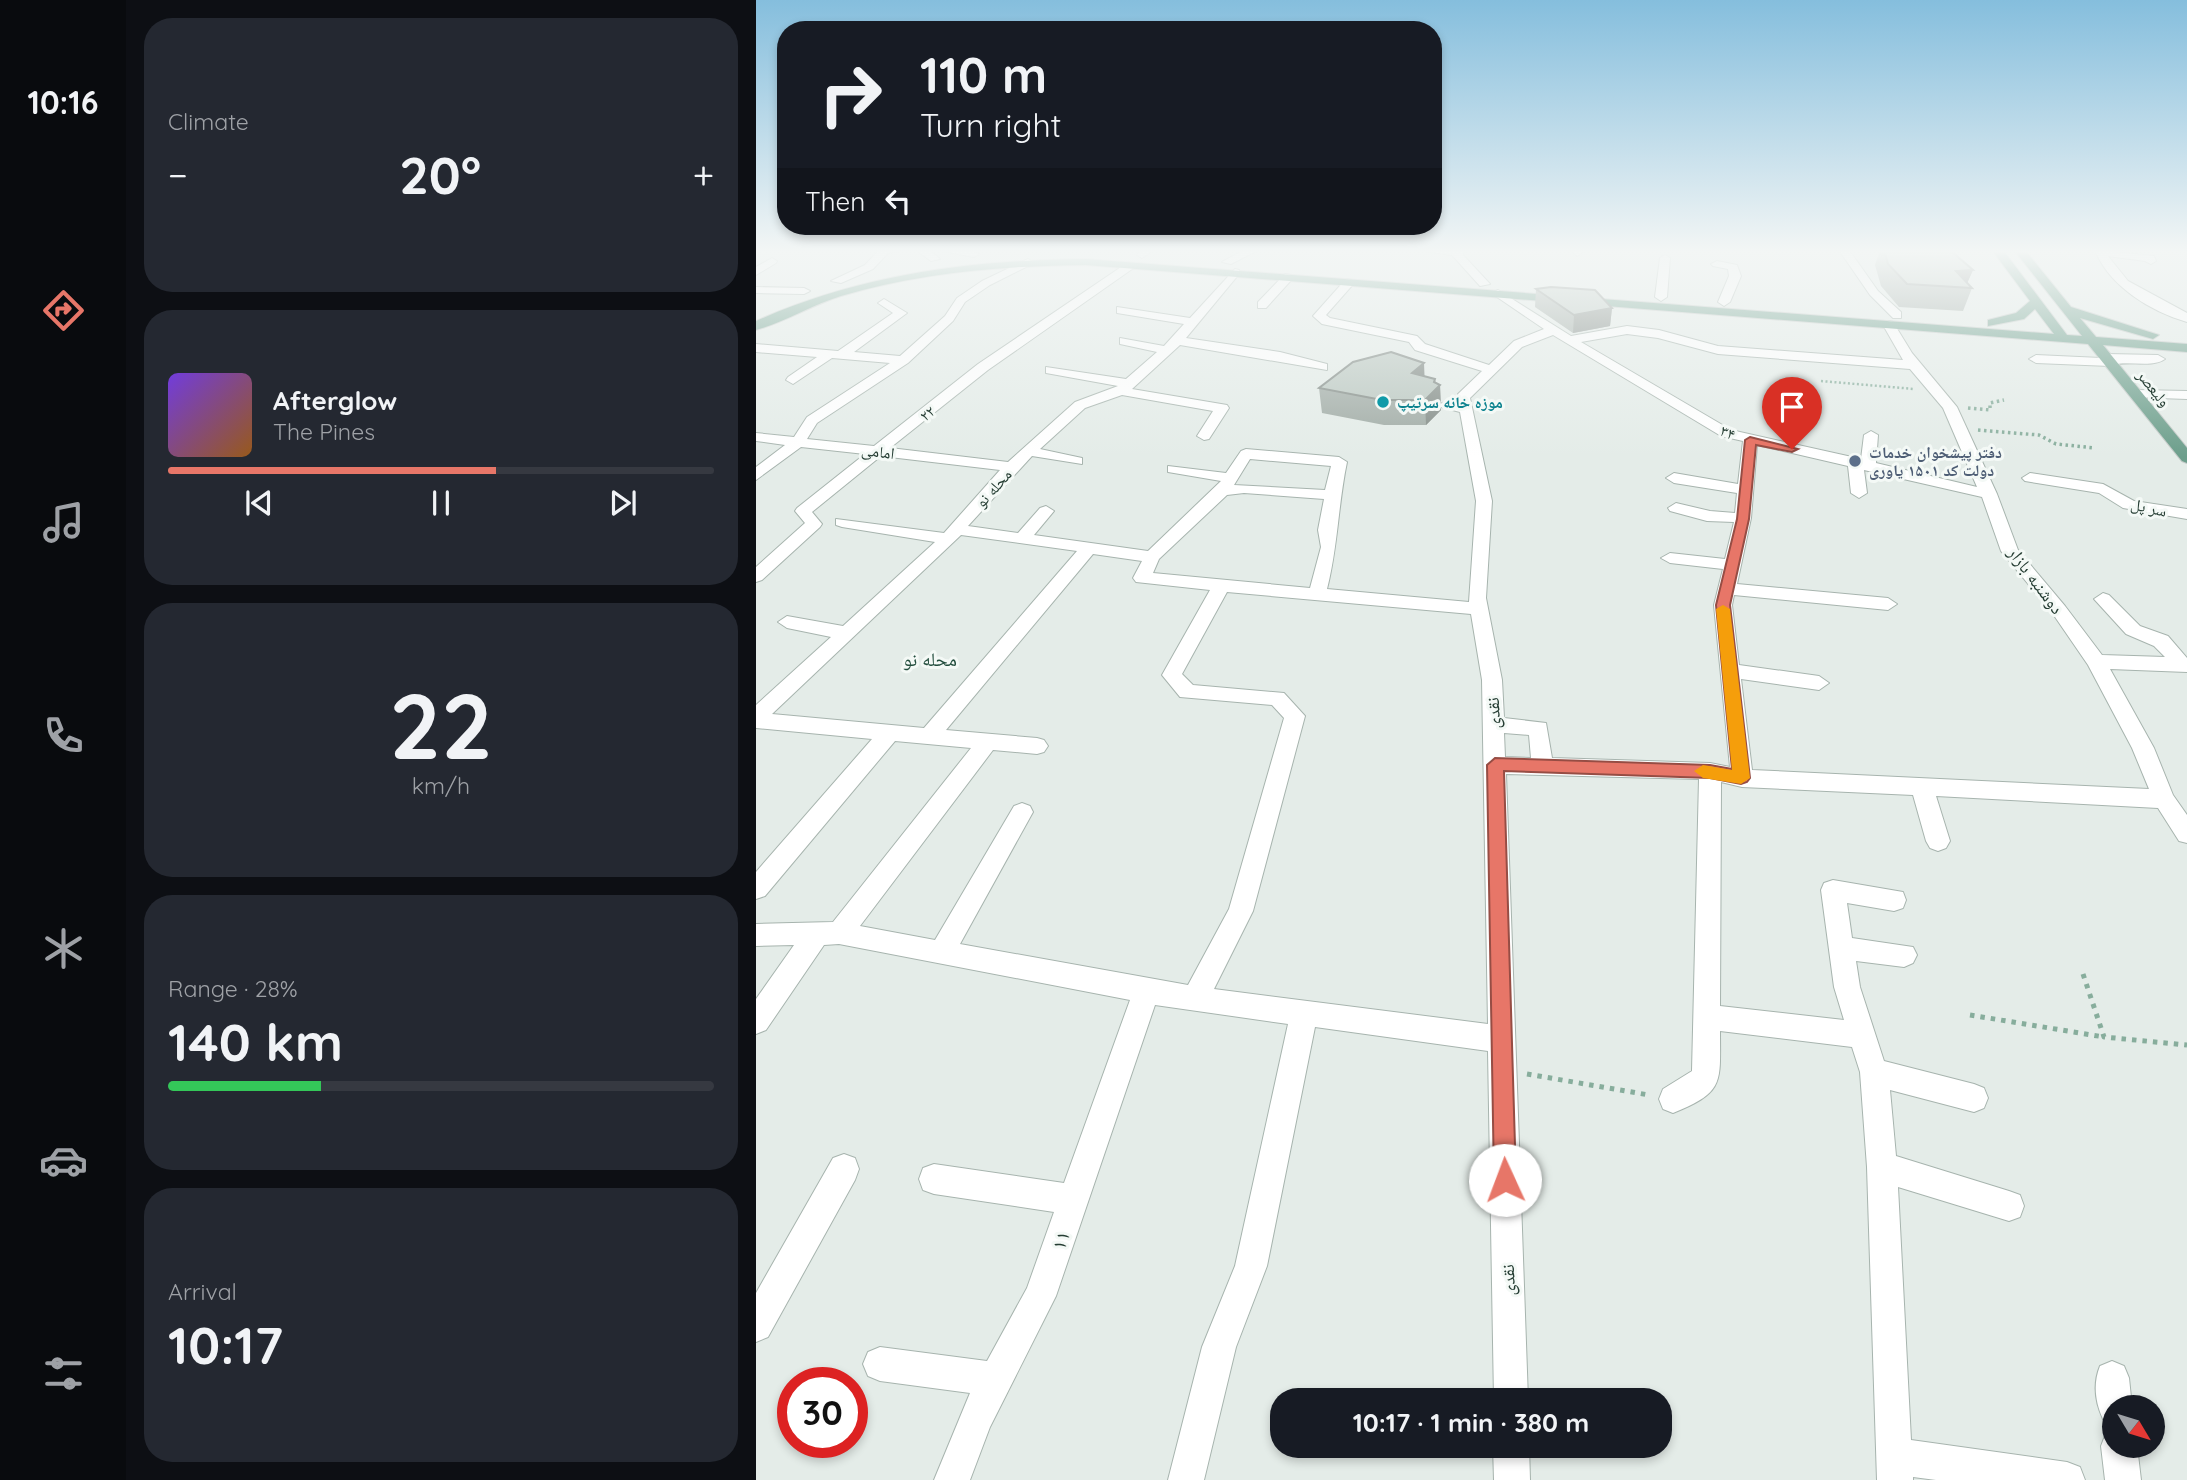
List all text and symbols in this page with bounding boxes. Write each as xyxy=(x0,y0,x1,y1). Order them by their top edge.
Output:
text: 110 m xyxy=(920,44,1047,105)
icon: right xyxy=(805,49,896,140)
text: 10:16 xyxy=(28,82,98,122)
text: Turn right xyxy=(920,105,1061,145)
text: Climate xyxy=(168,107,249,136)
text: 20° xyxy=(399,142,481,207)
text: − xyxy=(168,151,188,199)
text: + xyxy=(693,151,714,199)
icon: left xyxy=(879,182,917,220)
text: Then xyxy=(805,185,865,218)
icon: directions xyxy=(39,286,88,335)
street label: ولیعصر xyxy=(2132,365,2175,411)
pin xyxy=(1762,377,1822,449)
text: Afterglow xyxy=(273,384,397,417)
icon: arrive xyxy=(1773,388,1811,426)
place label: موزه خانه سرتیپ xyxy=(1397,392,1503,412)
marker: موزه خانه سرتیپ xyxy=(1375,394,1391,410)
street label: ۲۲ xyxy=(915,401,939,425)
text: The Pines xyxy=(273,417,375,446)
street label: ۳۴ xyxy=(1717,420,1739,444)
street label: امامی xyxy=(860,439,896,464)
place label: دفتر پیشخوان خدمات دولت کد ۱۵۰۱ یاوری xyxy=(1869,442,2002,480)
marker: دفتر پیشخوان خدمات دولت کد ۱۵۰۱ یاوری xyxy=(1847,453,1863,469)
street label: محله نو xyxy=(970,464,1016,512)
icon: previous xyxy=(240,484,278,522)
icon: pause xyxy=(422,484,460,522)
icon: next xyxy=(604,484,642,522)
street label: سر پل xyxy=(2129,493,2169,522)
icon: music xyxy=(39,498,88,547)
street label: دوشنبه بازار xyxy=(2002,541,2069,618)
district label: محله نو xyxy=(903,647,957,671)
text: 22 xyxy=(389,668,493,782)
street label: نقدی xyxy=(1481,697,1505,729)
icon: phone xyxy=(39,711,88,760)
text: km/h xyxy=(412,771,470,800)
icon: climate xyxy=(39,924,88,973)
text: Range · 28% xyxy=(168,974,298,1003)
text: 140 km xyxy=(168,1009,343,1074)
icon: car xyxy=(39,1136,88,1185)
position arrow xyxy=(1468,1143,1542,1217)
street label: ۱۱ xyxy=(1045,1227,1075,1253)
street label: نقدی xyxy=(1496,1264,1520,1296)
text: Arrival xyxy=(168,1277,237,1306)
text: 10:17 xyxy=(168,1312,283,1377)
icon: filters xyxy=(39,1349,88,1398)
speed limit sign: 30 xyxy=(777,1367,868,1458)
north arrow xyxy=(2102,1395,2165,1458)
map controls xyxy=(2102,1395,2165,1458)
text: 10:17 · 1 min · 380 m xyxy=(1353,1406,1589,1439)

